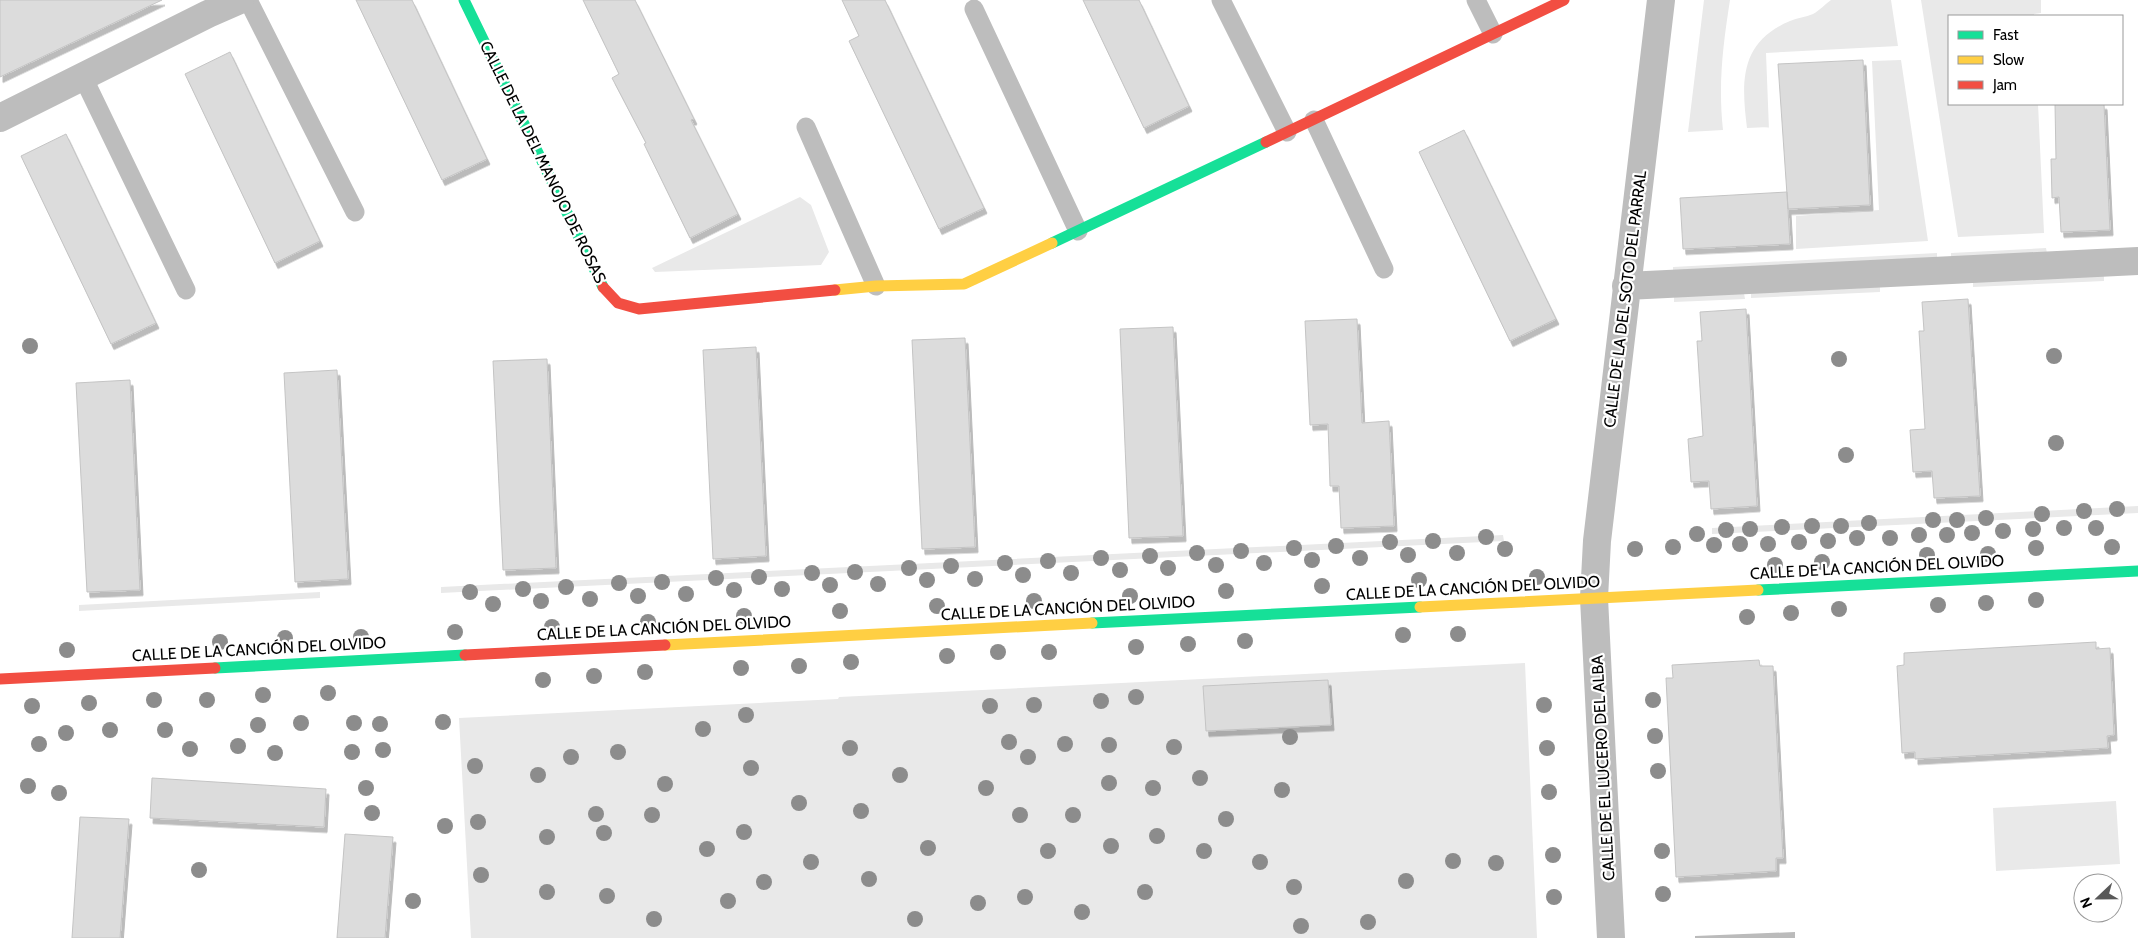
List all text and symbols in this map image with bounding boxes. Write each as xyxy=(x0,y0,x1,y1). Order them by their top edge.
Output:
legend xyxy=(1948,15,2123,105)
text: Fast xyxy=(1993,26,2018,44)
street label: CALLE DE LA DEL MANOJO DE ROSAS xyxy=(476,38,610,286)
text: Slow xyxy=(1993,51,2024,69)
text: Jam xyxy=(1992,76,2017,94)
street label: CALLE DE LA DEL SOTO DEL PARRAL xyxy=(1600,169,1650,429)
street label: CALLE DE LA CANCIÓN DEL OLVIDO xyxy=(1749,551,2005,583)
street label: CALLE DE LA CANCIÓN DEL OLVIDO xyxy=(1345,572,1601,604)
street label: CALLE DE LA CANCIÓN DEL OLVIDO xyxy=(940,592,1196,624)
street label: CALLE DE LA CANCIÓN DEL OLVIDO xyxy=(536,612,792,644)
street label: CALLE DE LA CANCIÓN DEL OLVIDO xyxy=(131,633,387,665)
street label: CALLE DE EL LUCERO DEL ALBA xyxy=(1588,655,1618,881)
north arrow xyxy=(2073,873,2123,923)
text: N xyxy=(2076,895,2096,911)

